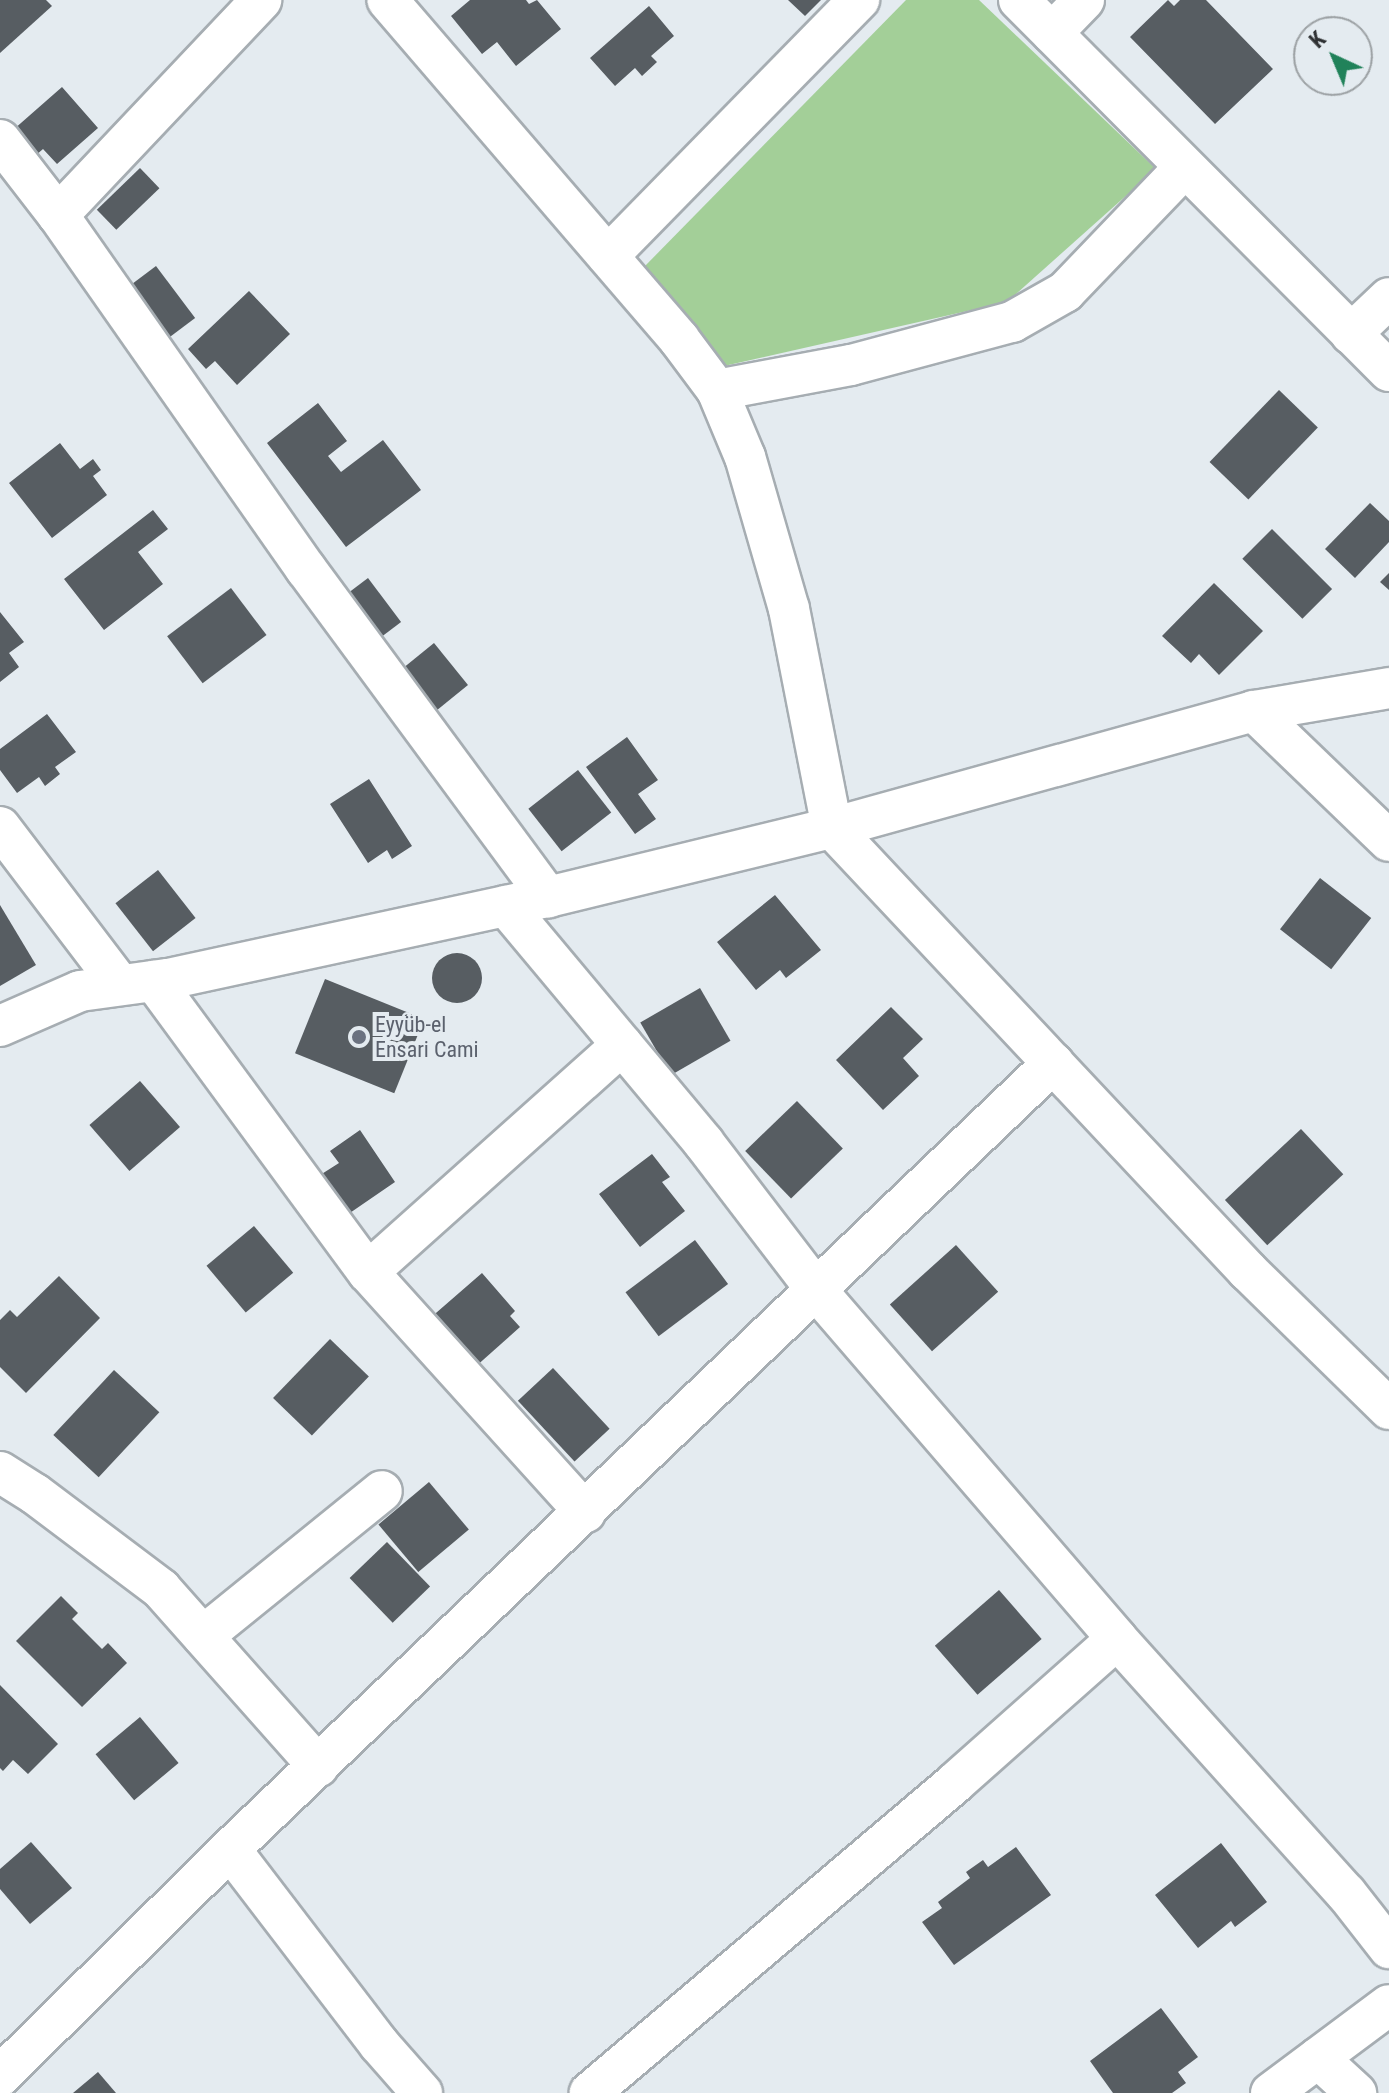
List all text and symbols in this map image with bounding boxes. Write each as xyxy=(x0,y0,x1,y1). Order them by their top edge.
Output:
north arrow xyxy=(1293,16,1373,96)
text: K xyxy=(1304,27,1330,53)
place label: Eyyüb-el Ensari Cami xyxy=(375,1011,479,1062)
marker: Eyyüb-el Ensari Cami xyxy=(350,1028,368,1046)

